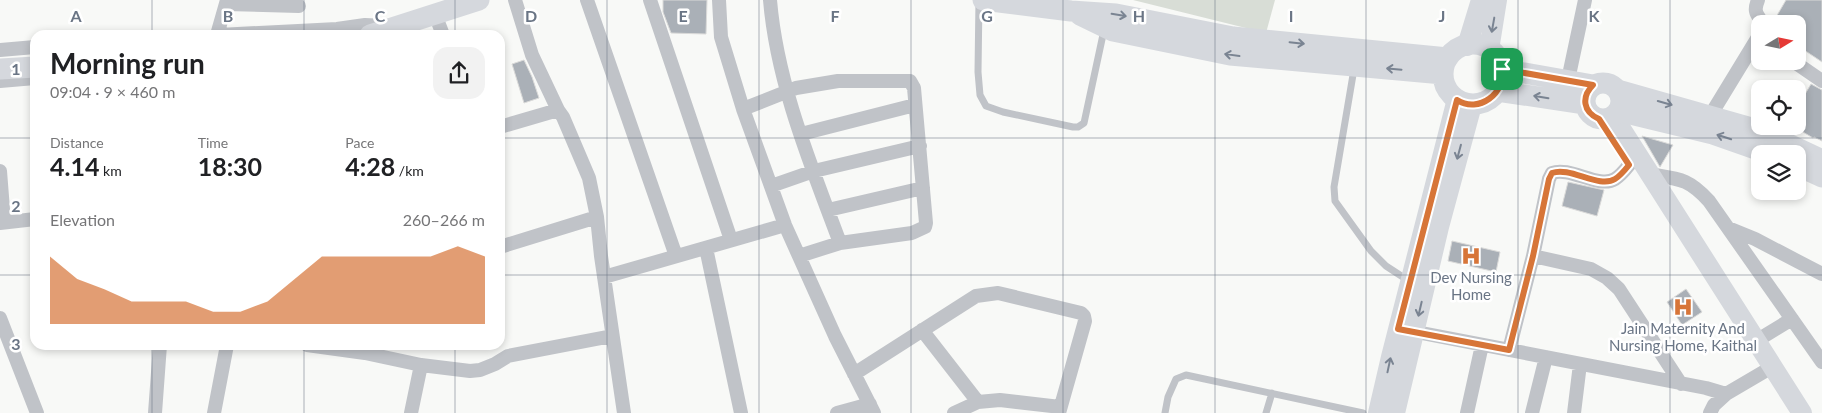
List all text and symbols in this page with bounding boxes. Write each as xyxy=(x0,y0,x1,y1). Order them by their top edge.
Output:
text: A xyxy=(69,6,82,25)
text: B xyxy=(223,6,233,25)
text: C xyxy=(375,6,386,25)
text: D xyxy=(525,6,537,25)
text: E xyxy=(678,6,688,25)
text: F xyxy=(830,6,840,25)
text: G xyxy=(981,6,993,25)
text: H xyxy=(1133,6,1145,25)
text: I xyxy=(1289,6,1293,25)
text: J xyxy=(1439,6,1445,25)
text: K xyxy=(1589,6,1601,25)
one-way arrow xyxy=(1111,10,1127,20)
north arrow xyxy=(1751,15,1806,70)
map controls xyxy=(1751,15,1806,200)
one-way arrow xyxy=(1488,17,1498,33)
one-way arrow xyxy=(1289,38,1305,48)
text: Morning run xyxy=(50,46,205,80)
button: share xyxy=(433,47,485,99)
pin xyxy=(1481,48,1523,90)
one-way arrow xyxy=(1225,49,1241,59)
icon: arrive xyxy=(1488,55,1516,83)
text: 1 xyxy=(11,59,21,78)
one-way arrow xyxy=(1387,65,1403,74)
button: locate xyxy=(1751,80,1806,135)
text: 09:04 · 9 × 460 m xyxy=(50,82,175,101)
one-way arrow xyxy=(1533,92,1549,102)
one-way arrow xyxy=(1657,99,1673,109)
one-way arrow xyxy=(1716,132,1732,142)
text: Distance xyxy=(50,134,104,151)
text: Time xyxy=(198,134,228,151)
text: Pace xyxy=(345,134,374,151)
one-way arrow xyxy=(1454,143,1463,159)
button: layers xyxy=(1751,145,1806,200)
text: 4.14 xyxy=(50,151,99,181)
text: 18:30 xyxy=(198,151,262,181)
text: 4:28 xyxy=(345,151,395,181)
text: km xyxy=(99,162,122,179)
text: /km xyxy=(395,162,424,179)
text: 2 xyxy=(11,196,21,215)
text: Elevation xyxy=(50,210,115,229)
text: 260–266 m xyxy=(403,210,485,229)
hospital icon: Dev Nursing Home xyxy=(1460,245,1482,267)
place label: Dev Nursing Home xyxy=(1430,268,1512,303)
hospital icon: Jain Maternity And Nursing Home, Kaithal xyxy=(1672,296,1694,318)
one-way arrow xyxy=(1415,301,1424,317)
place label: Jain Maternity And Nursing Home, Kaithal xyxy=(1609,319,1757,354)
text: 3 xyxy=(11,334,21,353)
one-way arrow xyxy=(1385,358,1394,374)

